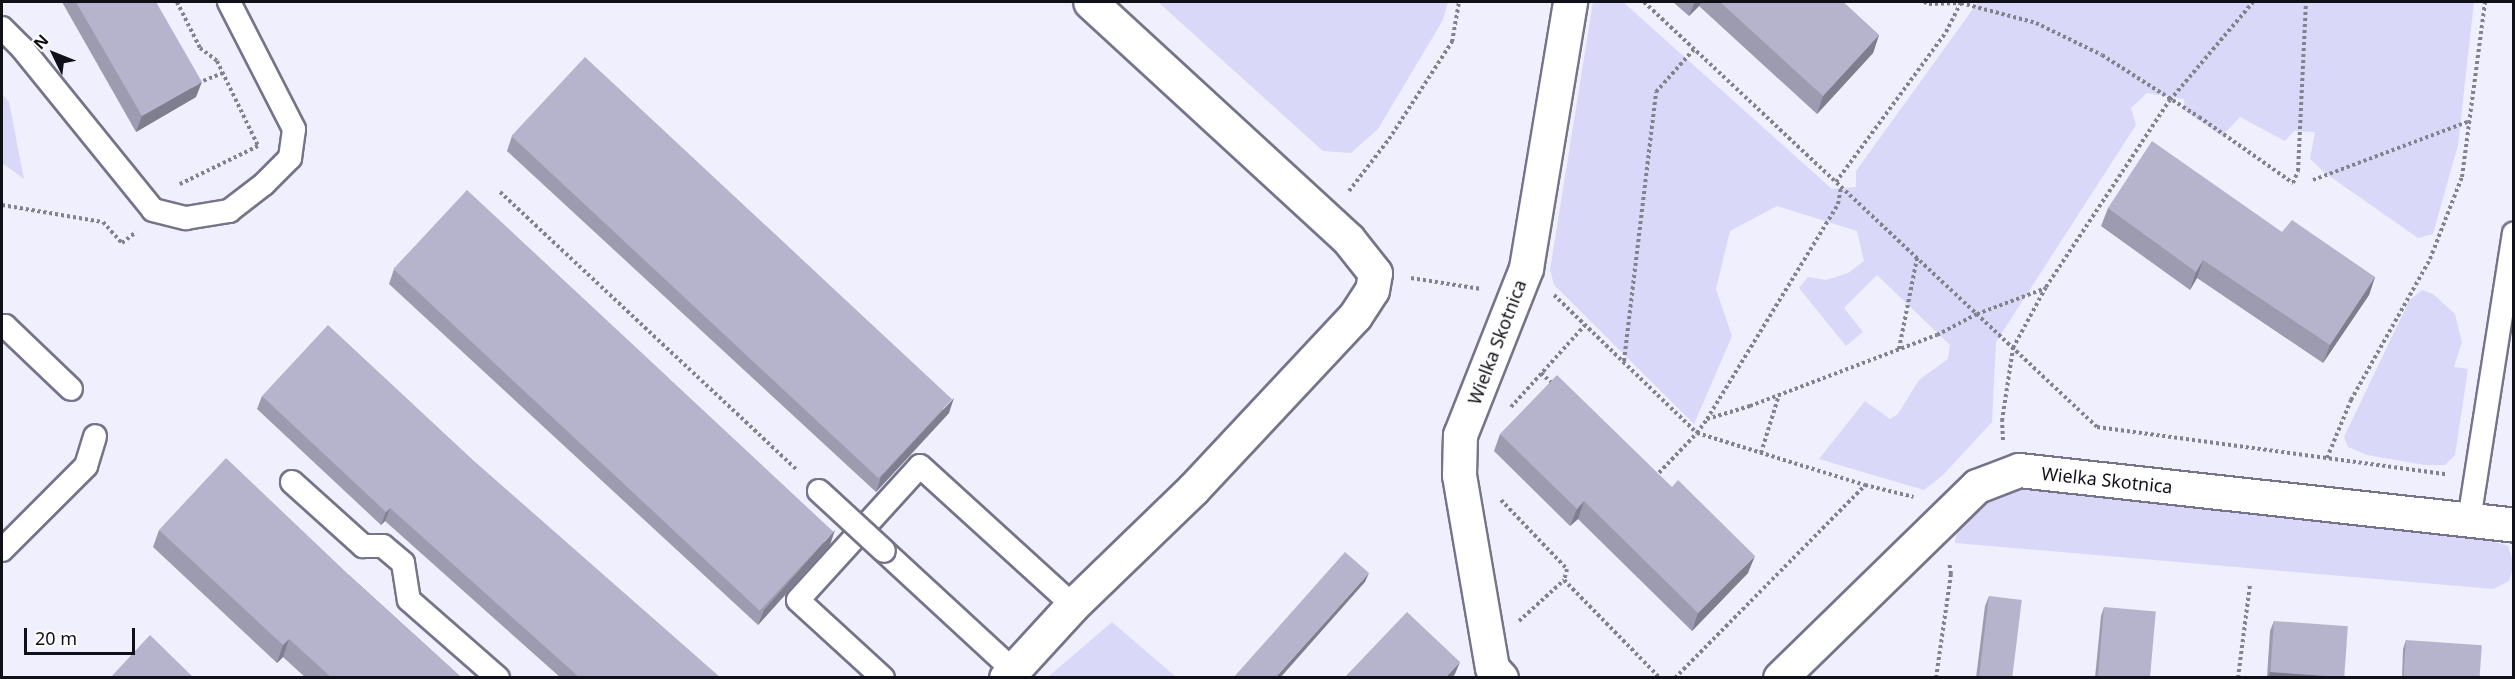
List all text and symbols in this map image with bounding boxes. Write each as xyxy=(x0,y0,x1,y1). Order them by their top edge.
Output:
north arrow xyxy=(24,24,84,84)
text: N xyxy=(28,29,53,54)
street label: Wielka Skotnica xyxy=(1463,277,1531,407)
street label: Wielka Skotnica xyxy=(2040,462,2174,498)
scale bar xyxy=(27,616,138,654)
text: 20 m xyxy=(35,626,77,650)

